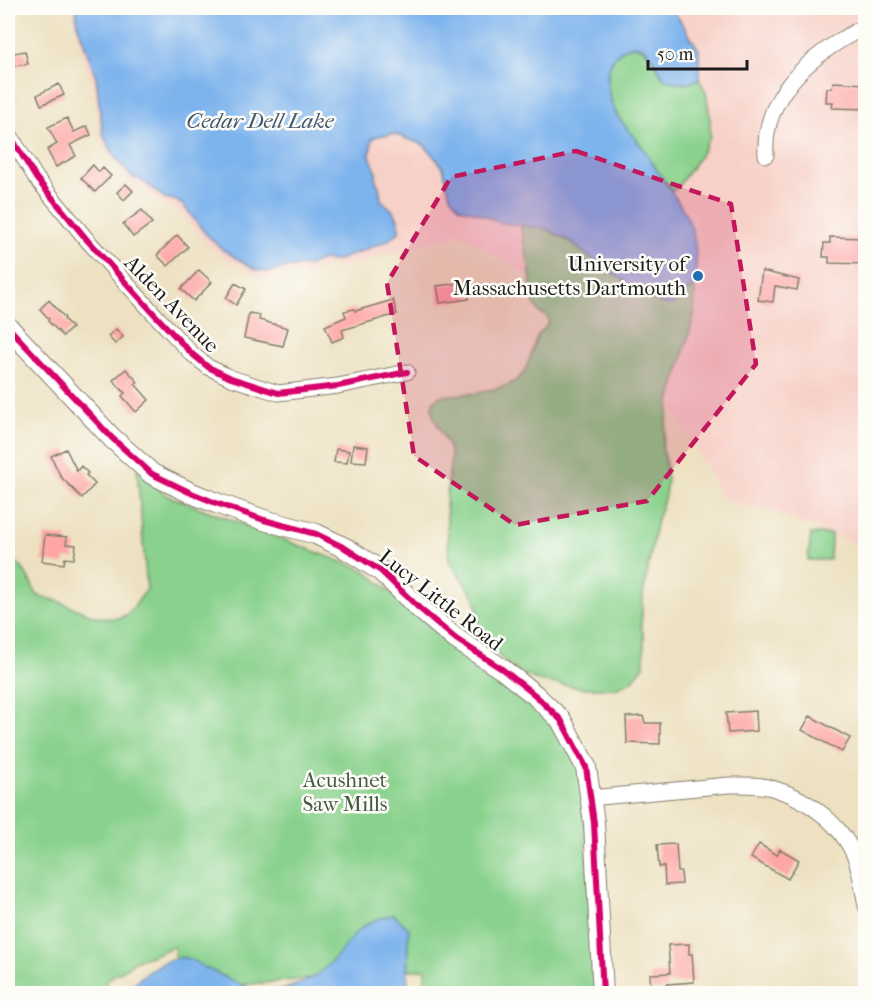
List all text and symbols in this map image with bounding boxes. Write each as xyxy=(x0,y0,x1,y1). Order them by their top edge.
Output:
scale bar xyxy=(648,33,747,71)
text: 50 m xyxy=(657,44,694,65)
water label: Cedar Dell Lake xyxy=(186,108,335,134)
street label: Alden Avenue xyxy=(119,250,224,358)
place label: University of Massachusetts Dartmouth xyxy=(453,252,690,300)
marker: University of Massachusetts Dartmouth xyxy=(691,269,705,283)
street label: Lucy Little Road xyxy=(374,544,508,656)
park label: Acushnet Saw Mills xyxy=(302,768,388,816)

